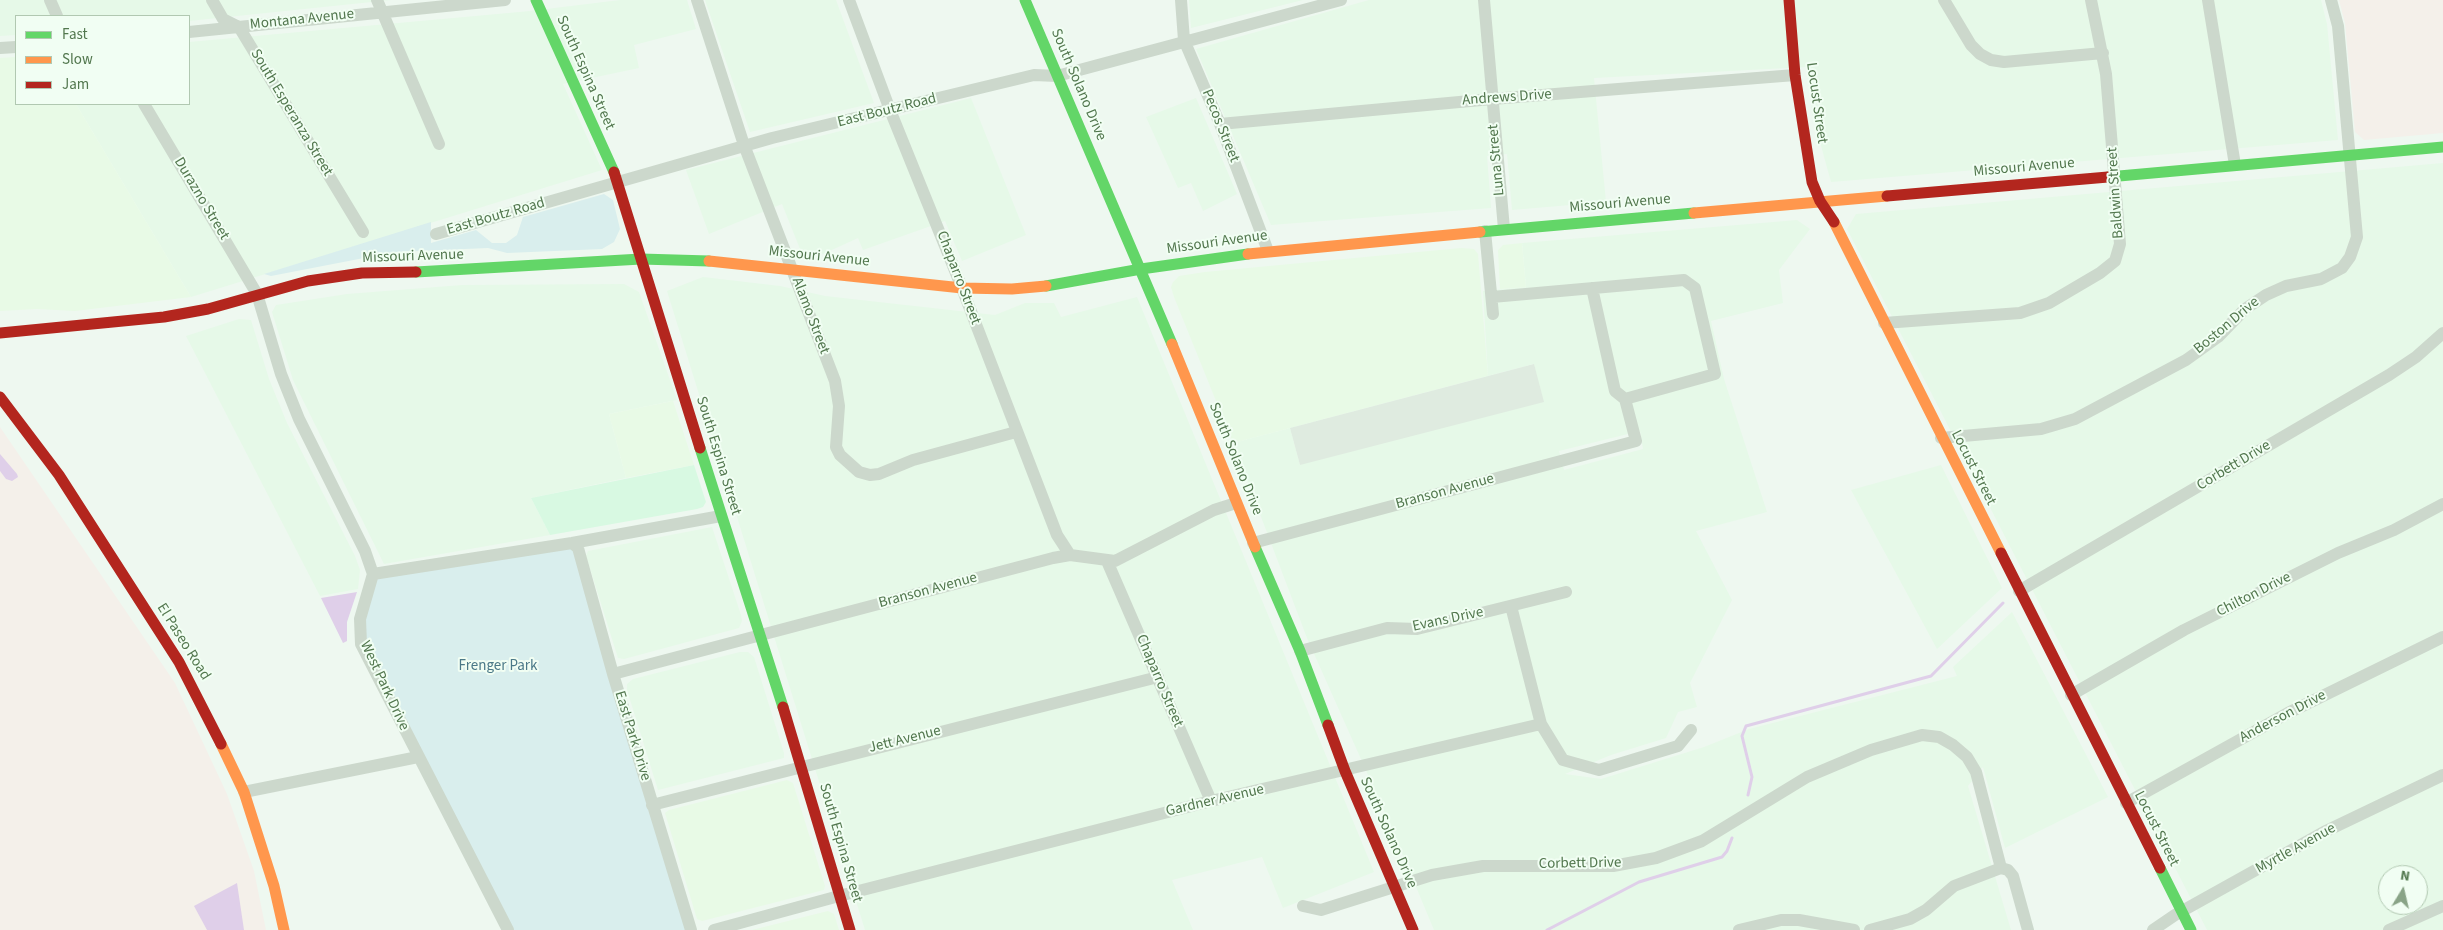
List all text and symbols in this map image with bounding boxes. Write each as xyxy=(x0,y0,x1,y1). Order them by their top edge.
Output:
street label: Montana Avenue xyxy=(249,6,355,34)
street label: South Espina Street xyxy=(552,13,618,133)
legend xyxy=(15,15,190,105)
text: Fast xyxy=(62,24,88,45)
street label: South Solano Drive xyxy=(1046,26,1110,144)
street label: South Esperanza Street xyxy=(246,46,336,180)
text: Slow xyxy=(62,49,93,70)
street label: Locust Street xyxy=(1801,61,1831,145)
text: Jam xyxy=(62,74,89,95)
street label: Andrews Drive xyxy=(1462,86,1552,110)
street label: Pecos Street xyxy=(1197,87,1243,165)
street label: East Boutz Road xyxy=(836,90,938,132)
street label: Luna Street xyxy=(1485,124,1509,196)
street label: Baldwin Street xyxy=(2104,147,2128,239)
street label: Durazno Street xyxy=(169,154,233,244)
street label: Missouri Avenue xyxy=(1973,155,2075,181)
street label: Missouri Avenue xyxy=(1569,191,1671,217)
street label: East Boutz Road xyxy=(445,194,547,240)
street label: Missouri Avenue xyxy=(1165,227,1269,259)
street label: Chaparro Street xyxy=(932,229,984,327)
street label: Missouri Avenue xyxy=(768,243,870,271)
street label: Missouri Avenue xyxy=(362,246,464,268)
street label: Alamo Street xyxy=(787,275,833,357)
street label: Boston Drive xyxy=(2191,294,2263,358)
street label: South Espina Street xyxy=(691,395,745,517)
street label: South Solano Drive xyxy=(1204,400,1266,518)
street label: Locust Street xyxy=(1946,427,2000,509)
street label: Corbett Drive xyxy=(2194,437,2274,495)
street label: Branson Avenue xyxy=(1394,470,1496,514)
street label: Branson Avenue xyxy=(877,569,979,613)
street label: Chilton Drive xyxy=(2214,569,2294,621)
street label: El Paseo Road xyxy=(152,600,214,684)
street label: Evans Drive xyxy=(1411,604,1485,636)
street label: Chaparro Street xyxy=(1131,632,1187,730)
street label: West Park Drive xyxy=(355,638,413,734)
park label: Frenger Park xyxy=(459,658,537,676)
street label: Anderson Drive xyxy=(2237,687,2329,747)
street label: East Park Drive xyxy=(610,689,654,783)
street label: Jett Avenue xyxy=(867,722,943,758)
street label: South Solano Drive xyxy=(1355,775,1421,891)
street label: South Espina Street xyxy=(814,781,866,905)
street label: Gardner Avenue xyxy=(1164,781,1266,821)
street label: Locust Street xyxy=(2129,788,2183,870)
street label: Myrtle Avenue xyxy=(2253,820,2339,878)
street label: Corbett Drive xyxy=(1538,854,1622,874)
north arrow xyxy=(2378,865,2428,915)
text: N xyxy=(2399,866,2411,887)

